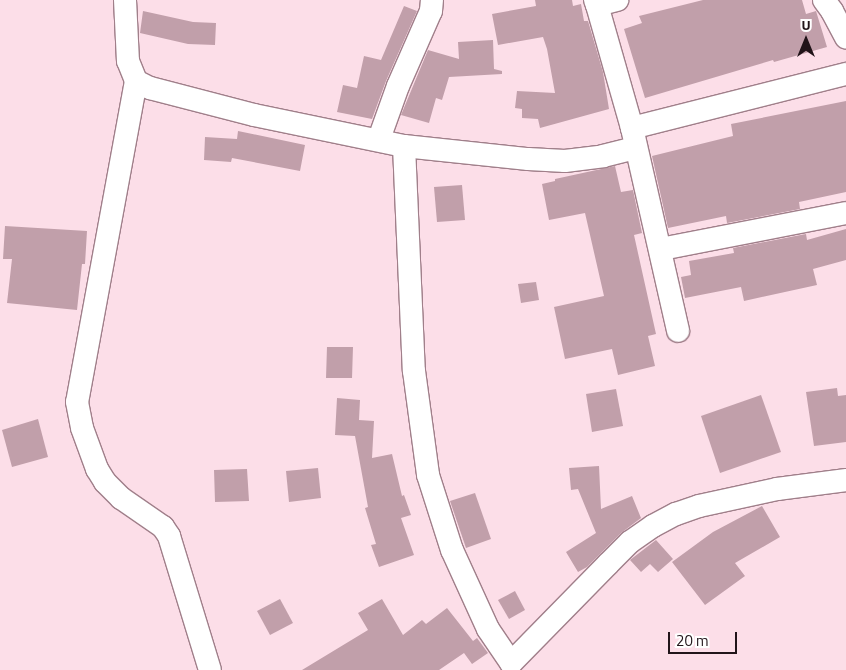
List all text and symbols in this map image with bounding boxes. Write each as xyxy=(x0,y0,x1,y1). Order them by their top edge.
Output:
text: U xyxy=(801,14,811,35)
north arrow xyxy=(781,15,831,65)
scale bar xyxy=(671,622,740,654)
text: 20 m xyxy=(676,629,709,652)

